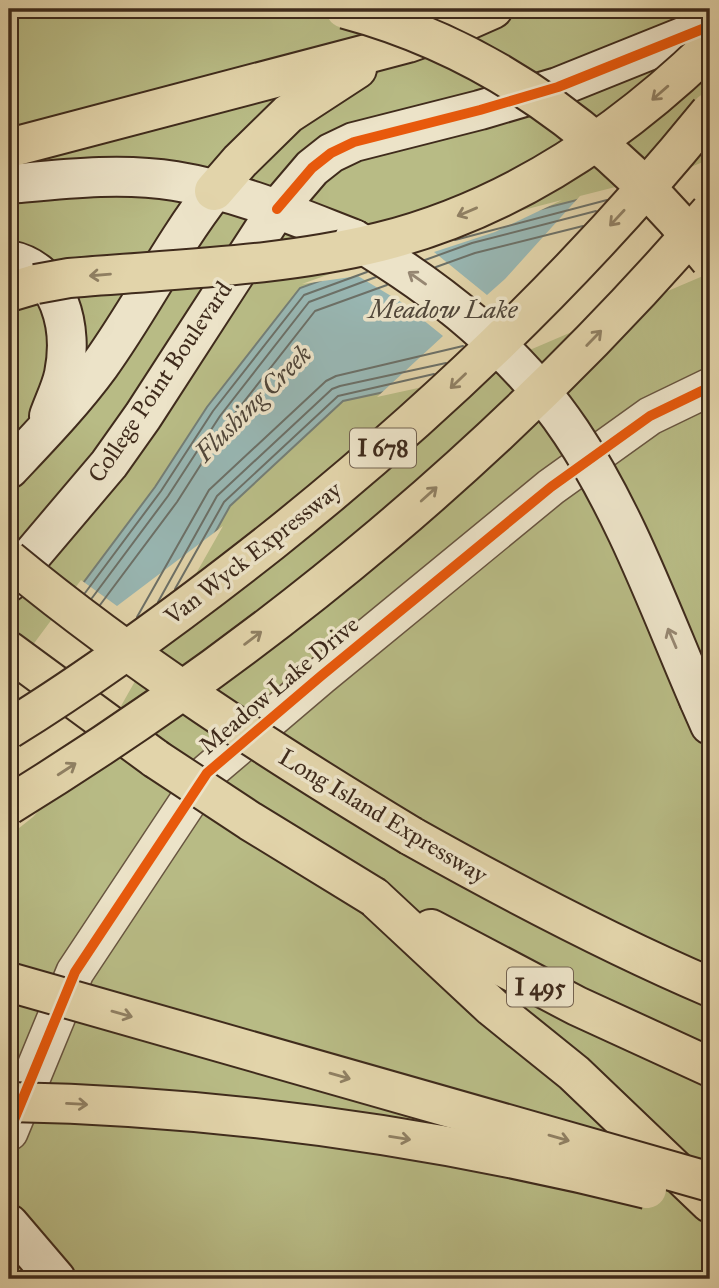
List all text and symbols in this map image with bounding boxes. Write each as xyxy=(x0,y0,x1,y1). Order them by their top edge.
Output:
one-way arrow xyxy=(651,85,669,101)
one-way arrow xyxy=(457,206,479,219)
one-way arrow xyxy=(609,209,625,227)
one-way arrow xyxy=(90,269,112,282)
one-way arrow xyxy=(408,271,427,285)
street label: College Point Boulevard xyxy=(82,276,238,488)
water label: Meadow Lake xyxy=(365,293,519,325)
one-way arrow xyxy=(585,330,602,347)
water label: Flushing Creek xyxy=(187,337,319,469)
one-way arrow xyxy=(450,372,467,389)
road number: I 678 xyxy=(350,428,416,468)
street label: Van Wyck Expressway xyxy=(158,474,348,632)
one-way arrow xyxy=(419,486,437,502)
street label: Meadow Lake Drive xyxy=(193,609,365,761)
one-way arrow xyxy=(664,627,677,649)
one-way arrow xyxy=(243,631,261,646)
street label: Long Island Expressway xyxy=(273,742,493,890)
one-way arrow xyxy=(56,762,76,776)
road number: I 495 xyxy=(507,968,573,1006)
one-way arrow xyxy=(110,1008,132,1021)
one-way arrow xyxy=(329,1070,351,1083)
one-way arrow xyxy=(65,1098,88,1111)
one-way arrow xyxy=(389,1132,411,1145)
one-way arrow xyxy=(548,1133,570,1146)

